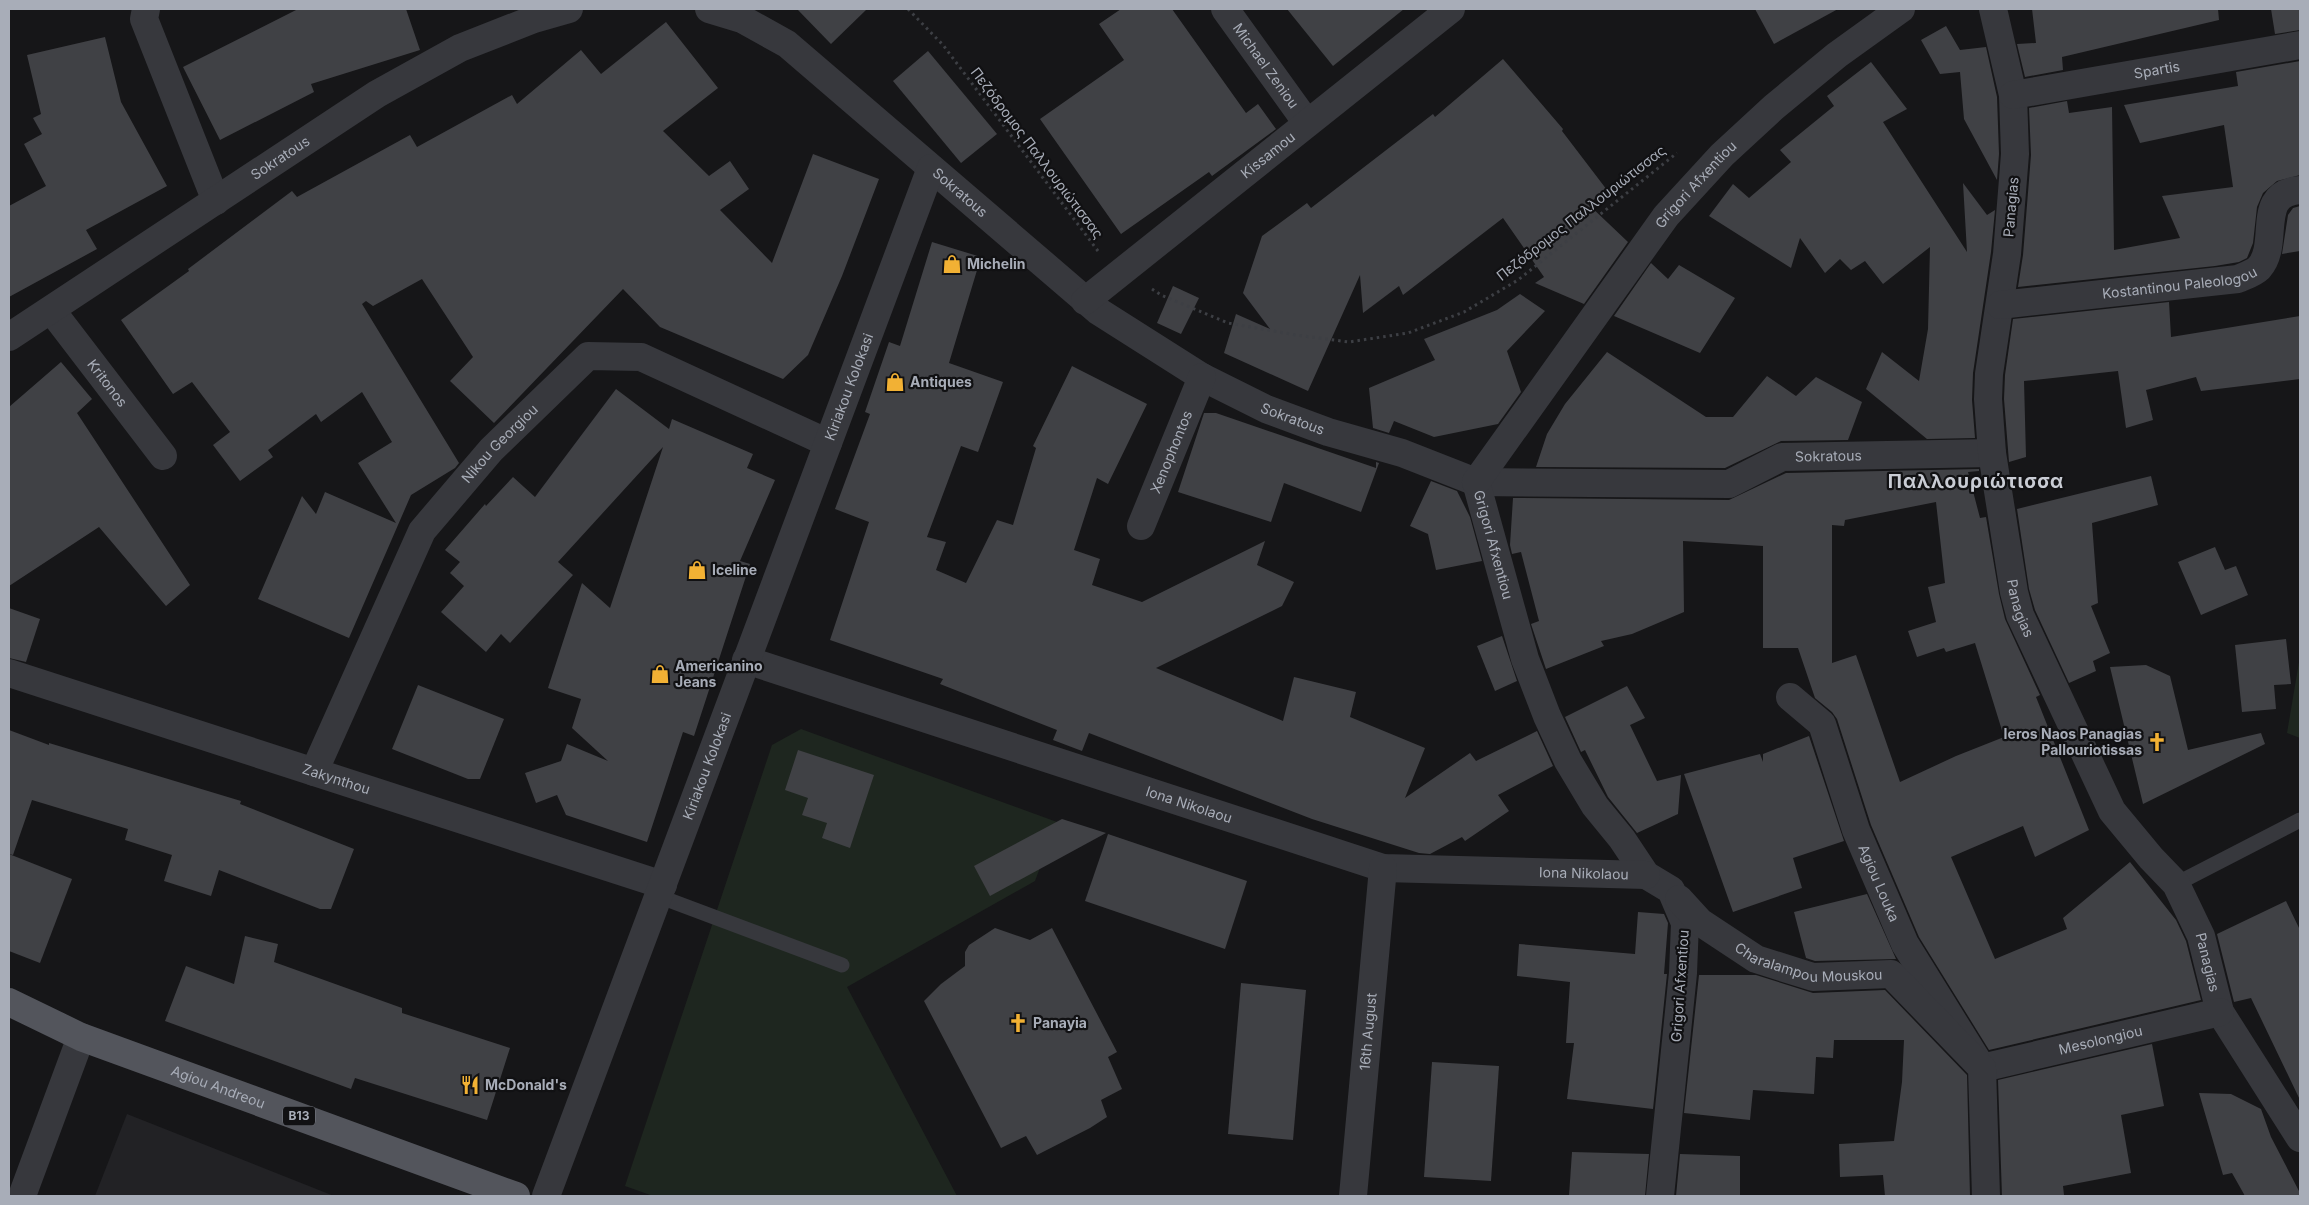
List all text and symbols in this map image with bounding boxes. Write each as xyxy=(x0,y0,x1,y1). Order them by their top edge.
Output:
street label: Michael Zeniou xyxy=(1230,20,1303,112)
street label: Spartis xyxy=(2132,57,2181,82)
street label: Πεζόδρομος Παλλουριώτισσας xyxy=(967,64,1107,242)
street label: Kissamou xyxy=(1237,128,1298,181)
street label: Sokratous xyxy=(247,132,312,183)
street label: Grigori Afxentiou xyxy=(1651,137,1740,231)
street label: Πεζόδρομος Παλλουριώτισσας xyxy=(1493,141,1669,284)
street label: Sokratous xyxy=(929,164,991,220)
street label: Panagias xyxy=(1999,176,2022,238)
shop icon: Michelin xyxy=(941,253,963,275)
place label: Michelin xyxy=(967,255,1025,272)
street label: Kostantinou Paleologou xyxy=(2101,263,2260,302)
street label: Kiriakou Kolokasi xyxy=(821,331,876,443)
street label: Kritonos xyxy=(84,356,131,410)
shop icon: Antiques xyxy=(884,371,906,393)
place label: Antiques xyxy=(910,373,972,390)
street label: Sokratous xyxy=(1258,399,1327,438)
street label: Nikou Georgiou xyxy=(458,400,541,486)
street label: Xenophontos xyxy=(1146,408,1195,496)
street label: Sokratous xyxy=(1795,446,1862,465)
district label: Παλλουριώτισσα xyxy=(1888,470,2064,493)
street label: Grigori Afxentiou xyxy=(1471,488,1517,601)
shop icon: Iceline xyxy=(686,559,708,581)
place label: Iceline xyxy=(712,561,757,578)
street label: Panagias xyxy=(2004,578,2038,640)
place label: Americanino Jeans xyxy=(675,657,763,690)
shop icon: Americanino Jeans xyxy=(649,663,671,685)
street label: Kiriakou Kolokasi xyxy=(679,710,734,822)
place label: Ieros Naos Panagias Pallouriotissas xyxy=(2004,725,2142,758)
church icon: Ieros Naos Panagias Pallouriotissas xyxy=(2146,731,2168,753)
street label: Zakynthou xyxy=(300,760,372,797)
street label: Iona Nikolaou xyxy=(1144,782,1235,826)
street label: Agiou Louka xyxy=(1855,842,1903,924)
street label: Iona Nikolaou xyxy=(1539,863,1629,883)
street label: Grigori Afxentiou xyxy=(1667,929,1692,1043)
street label: Panagias xyxy=(2192,931,2224,993)
street label: Charalampou Mouskou xyxy=(1732,938,1883,985)
street label: 16th August xyxy=(1356,992,1380,1071)
church icon: Panayia xyxy=(1007,1012,1029,1034)
place label: Panayia xyxy=(1033,1014,1087,1031)
street label: Mesolongiou xyxy=(2057,1022,2144,1058)
street label: Agiou Andreou xyxy=(169,1062,268,1112)
restaurant icon: McDonald's xyxy=(459,1074,481,1096)
place label: McDonald's xyxy=(485,1076,567,1093)
road number: B13 xyxy=(283,1106,315,1126)

